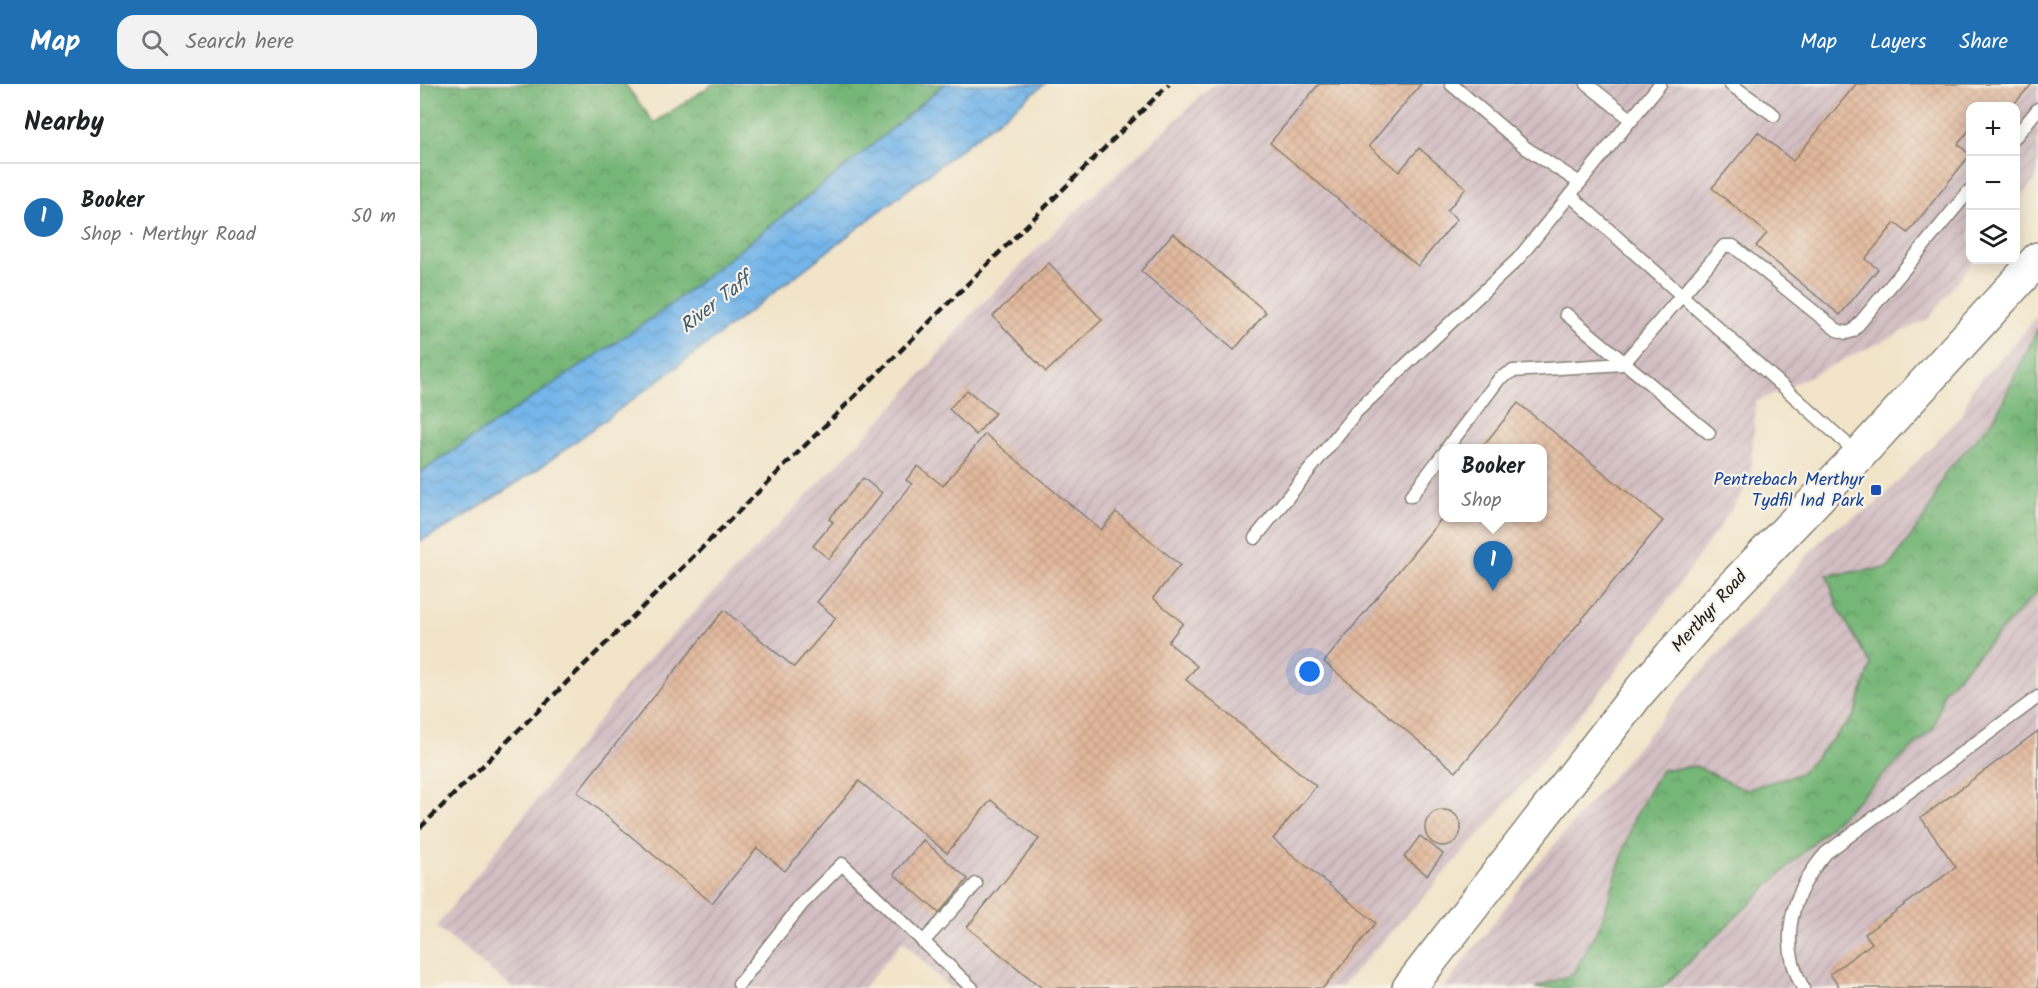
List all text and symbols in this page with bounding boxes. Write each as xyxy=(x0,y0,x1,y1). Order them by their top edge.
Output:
search box xyxy=(117,15,537,69)
text: Map xyxy=(30,20,81,65)
text: Search here xyxy=(186,25,294,60)
icon: search xyxy=(138,26,171,59)
text: Map xyxy=(1800,26,1837,59)
text: Layers xyxy=(1870,26,1926,59)
text: Share xyxy=(1959,26,2008,59)
text: Nearby xyxy=(24,102,104,144)
map controls xyxy=(1966,102,2020,264)
button: + xyxy=(1966,102,2020,156)
button: − xyxy=(1966,156,2020,210)
text: Booker xyxy=(81,184,144,219)
text: 1 xyxy=(40,201,47,233)
text: 50 m xyxy=(351,201,396,233)
button: layers xyxy=(1966,210,2020,264)
text: Shop · Merthyr Road xyxy=(81,219,256,251)
water label: River Taff xyxy=(673,262,763,342)
popup xyxy=(1439,444,1547,522)
text: Booker xyxy=(1461,450,1525,485)
place label: Pentrebach Merthyr Tydfil Ind Park xyxy=(1713,466,1865,516)
marker: Pentrebach Merthyr Tydfil Ind Park xyxy=(1869,483,1883,497)
text: Shop xyxy=(1461,485,1501,517)
pin: 1 xyxy=(1474,542,1512,591)
street label: Merthyr Road xyxy=(1665,563,1756,660)
your location xyxy=(1295,657,1324,686)

